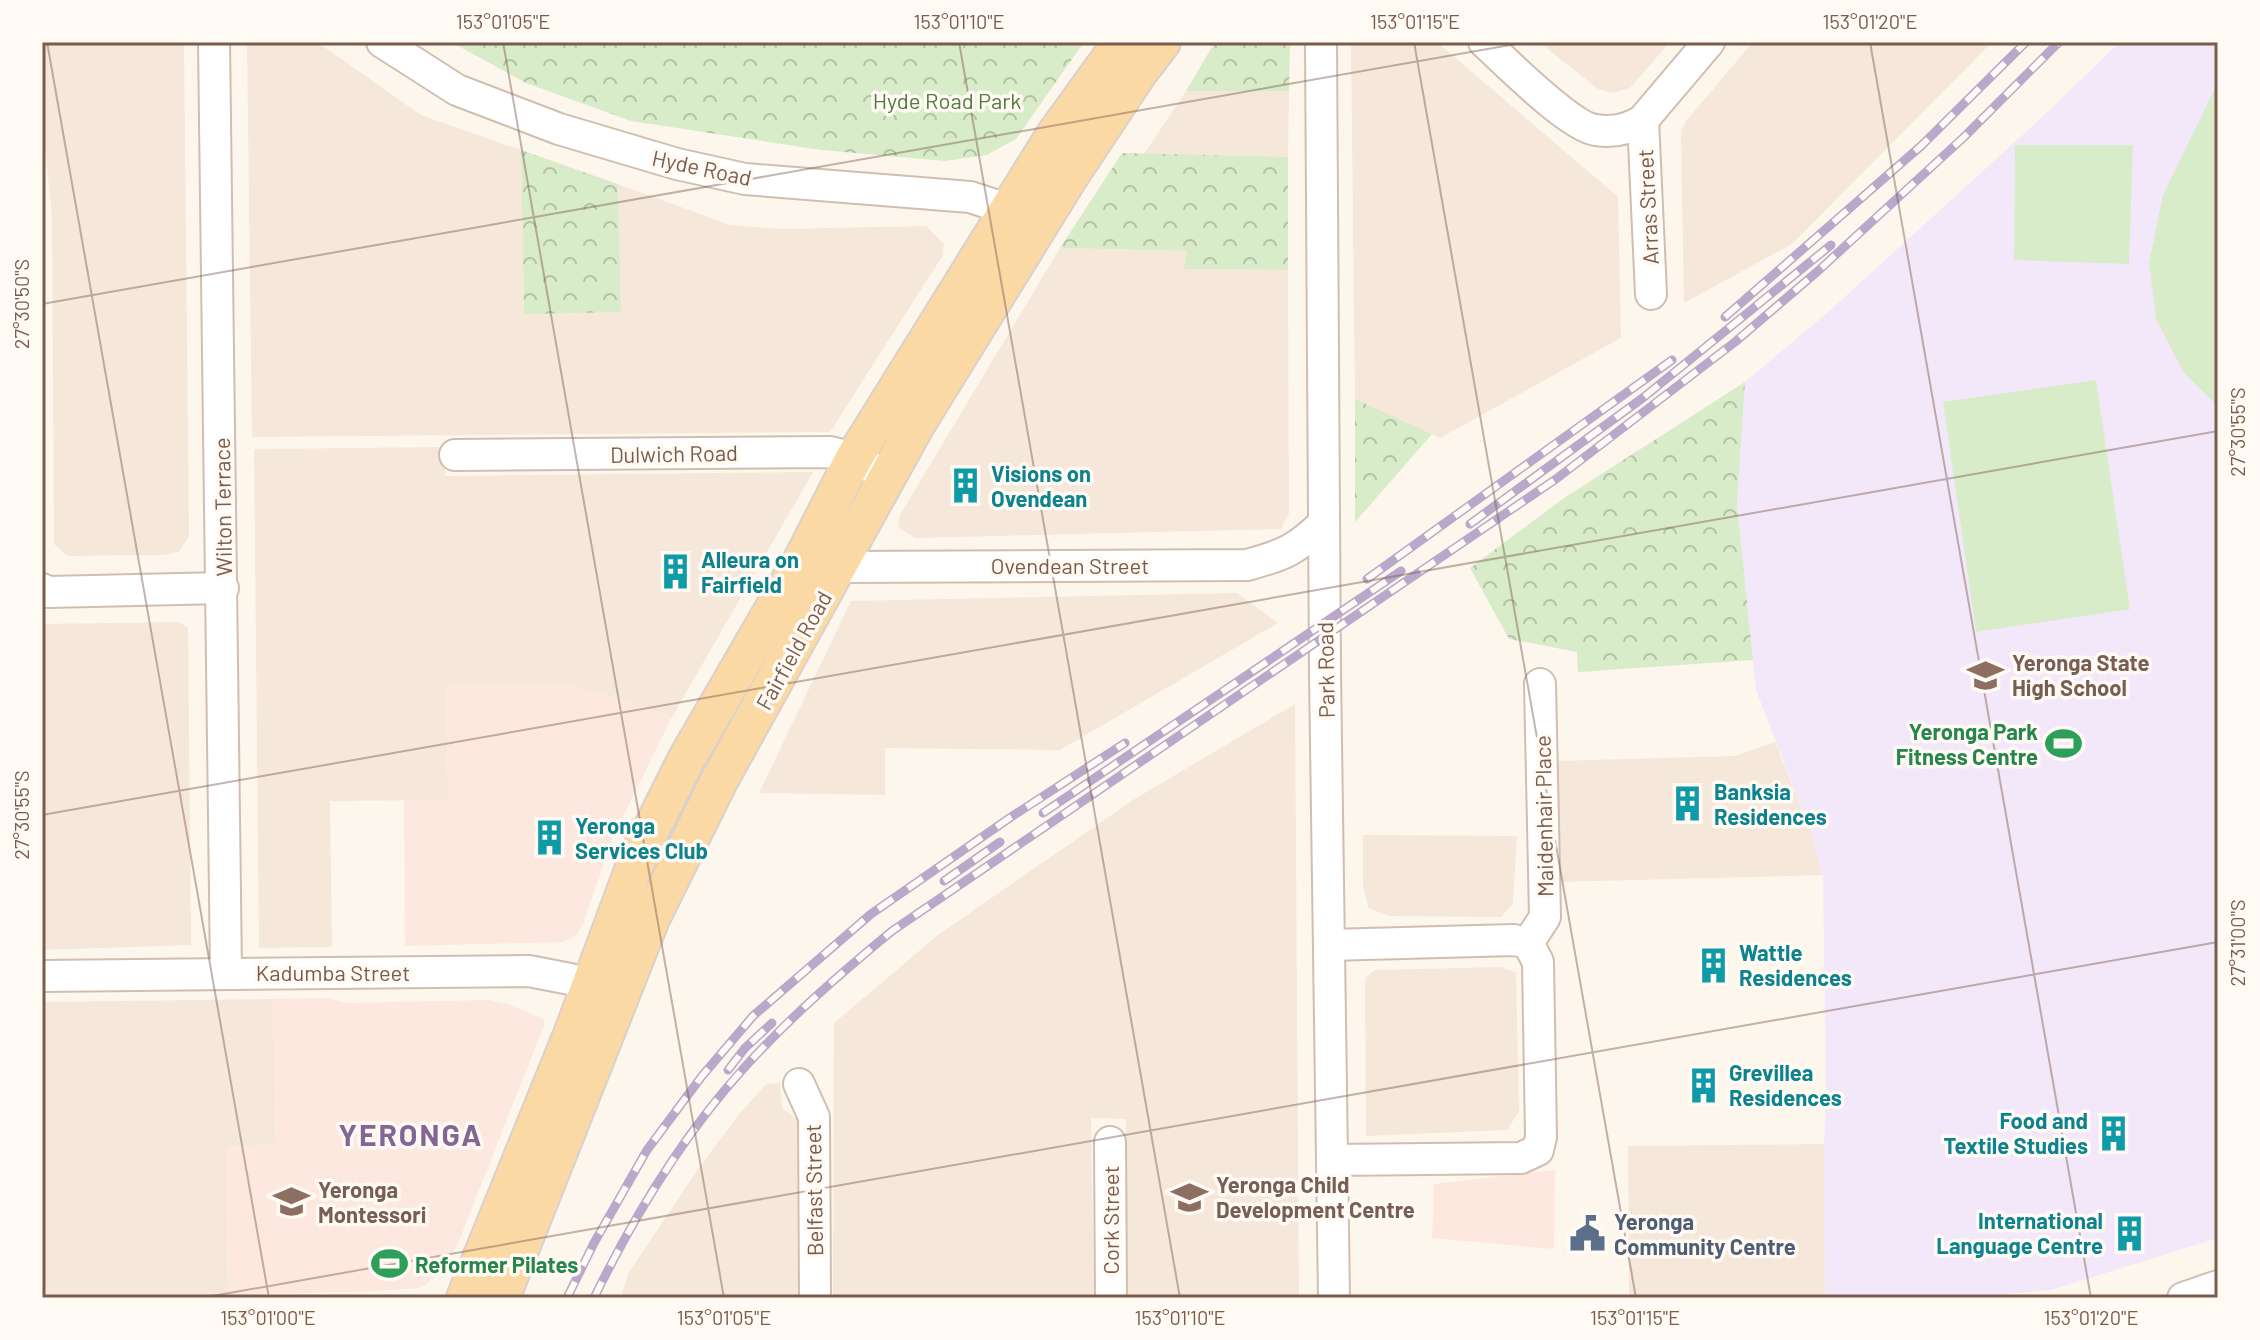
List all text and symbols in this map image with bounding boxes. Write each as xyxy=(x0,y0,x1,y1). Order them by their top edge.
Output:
text: 153°01'05"E xyxy=(456,9,550,33)
text: 153°01'10"E xyxy=(913,9,1005,33)
text: 153°01'15"E xyxy=(1370,9,1460,33)
text: 153°01'20"E xyxy=(1823,9,1917,33)
park label: Hyde Road Park xyxy=(873,87,1021,113)
street label: Hyde Road xyxy=(650,144,754,190)
street label: Arras Street xyxy=(1631,149,1663,265)
text: 27°30'50"S xyxy=(9,259,33,349)
text: 27°30'55"S xyxy=(2225,387,2249,477)
street label: Wilton Terrace xyxy=(208,437,236,577)
street label: Dulwich Road xyxy=(610,439,738,467)
place label: Visions on Ovendean xyxy=(991,460,1091,511)
building icon: Visions on Ovendean xyxy=(946,467,984,505)
place label: Alleura on Fairfield xyxy=(701,546,799,597)
street label: Ovendean Street xyxy=(991,552,1149,578)
building icon: Alleura on Fairfield xyxy=(656,553,694,591)
street label: Fairfield Road xyxy=(750,586,836,714)
street label: Park Road xyxy=(1311,622,1339,718)
place label: Yeronga State High School xyxy=(2012,649,2150,700)
school or university icon: Yeronga State High School xyxy=(1967,656,2005,694)
place label: Yeronga Park Fitness Centre xyxy=(1896,718,2038,769)
sports icon: Yeronga Park Fitness Centre xyxy=(2045,725,2083,763)
street label: Maidenhair Place xyxy=(1529,735,1557,897)
text: 27°30'55"S xyxy=(9,770,33,860)
place label: Banksia Residences xyxy=(1714,778,1827,829)
building icon: Banksia Residences xyxy=(1669,785,1707,823)
place label: Yeronga Services Club xyxy=(575,812,708,863)
building icon: Yeronga Services Club xyxy=(530,819,568,857)
text: 27°31'00"S xyxy=(2225,899,2249,987)
place label: Wattle Residences xyxy=(1739,939,1852,990)
building icon: Wattle Residences xyxy=(1694,946,1732,984)
street label: Kadumba Street xyxy=(256,959,410,985)
place label: Grevillea Residences xyxy=(1729,1059,1842,1110)
building icon: Grevillea Residences xyxy=(1684,1066,1722,1104)
place label: Food and Textile Studies xyxy=(1944,1107,2088,1158)
building icon: Food and Textile Studies xyxy=(2095,1114,2133,1152)
district label: YERONGA xyxy=(339,1116,483,1152)
street label: Belfast Street xyxy=(799,1124,827,1256)
street label: Cork Street xyxy=(1097,1166,1123,1274)
place label: Yeronga Child Development Centre xyxy=(1216,1171,1415,1222)
place label: Yeronga Montessori xyxy=(318,1176,426,1227)
school or university icon: Yeronga Child Development Centre xyxy=(1171,1178,1209,1216)
school or university icon: Yeronga Montessori xyxy=(273,1183,311,1221)
place label: International Language Centre xyxy=(1936,1207,2103,1258)
place label: Yeronga Community Centre xyxy=(1614,1208,1796,1259)
building icon: International Language Centre xyxy=(2110,1214,2148,1252)
public building icon: Yeronga Community Centre xyxy=(1569,1215,1607,1253)
sports icon: Reformer Pilates xyxy=(370,1245,408,1283)
place label: Reformer Pilates xyxy=(415,1251,578,1277)
text: 153°01'00"E xyxy=(220,1305,316,1329)
text: 153°01'05"E xyxy=(677,1305,771,1329)
text: 153°01'10"E xyxy=(1134,1305,1226,1329)
text: 153°01'15"E xyxy=(1590,1305,1680,1329)
text: 153°01'20"E xyxy=(2044,1305,2138,1329)

